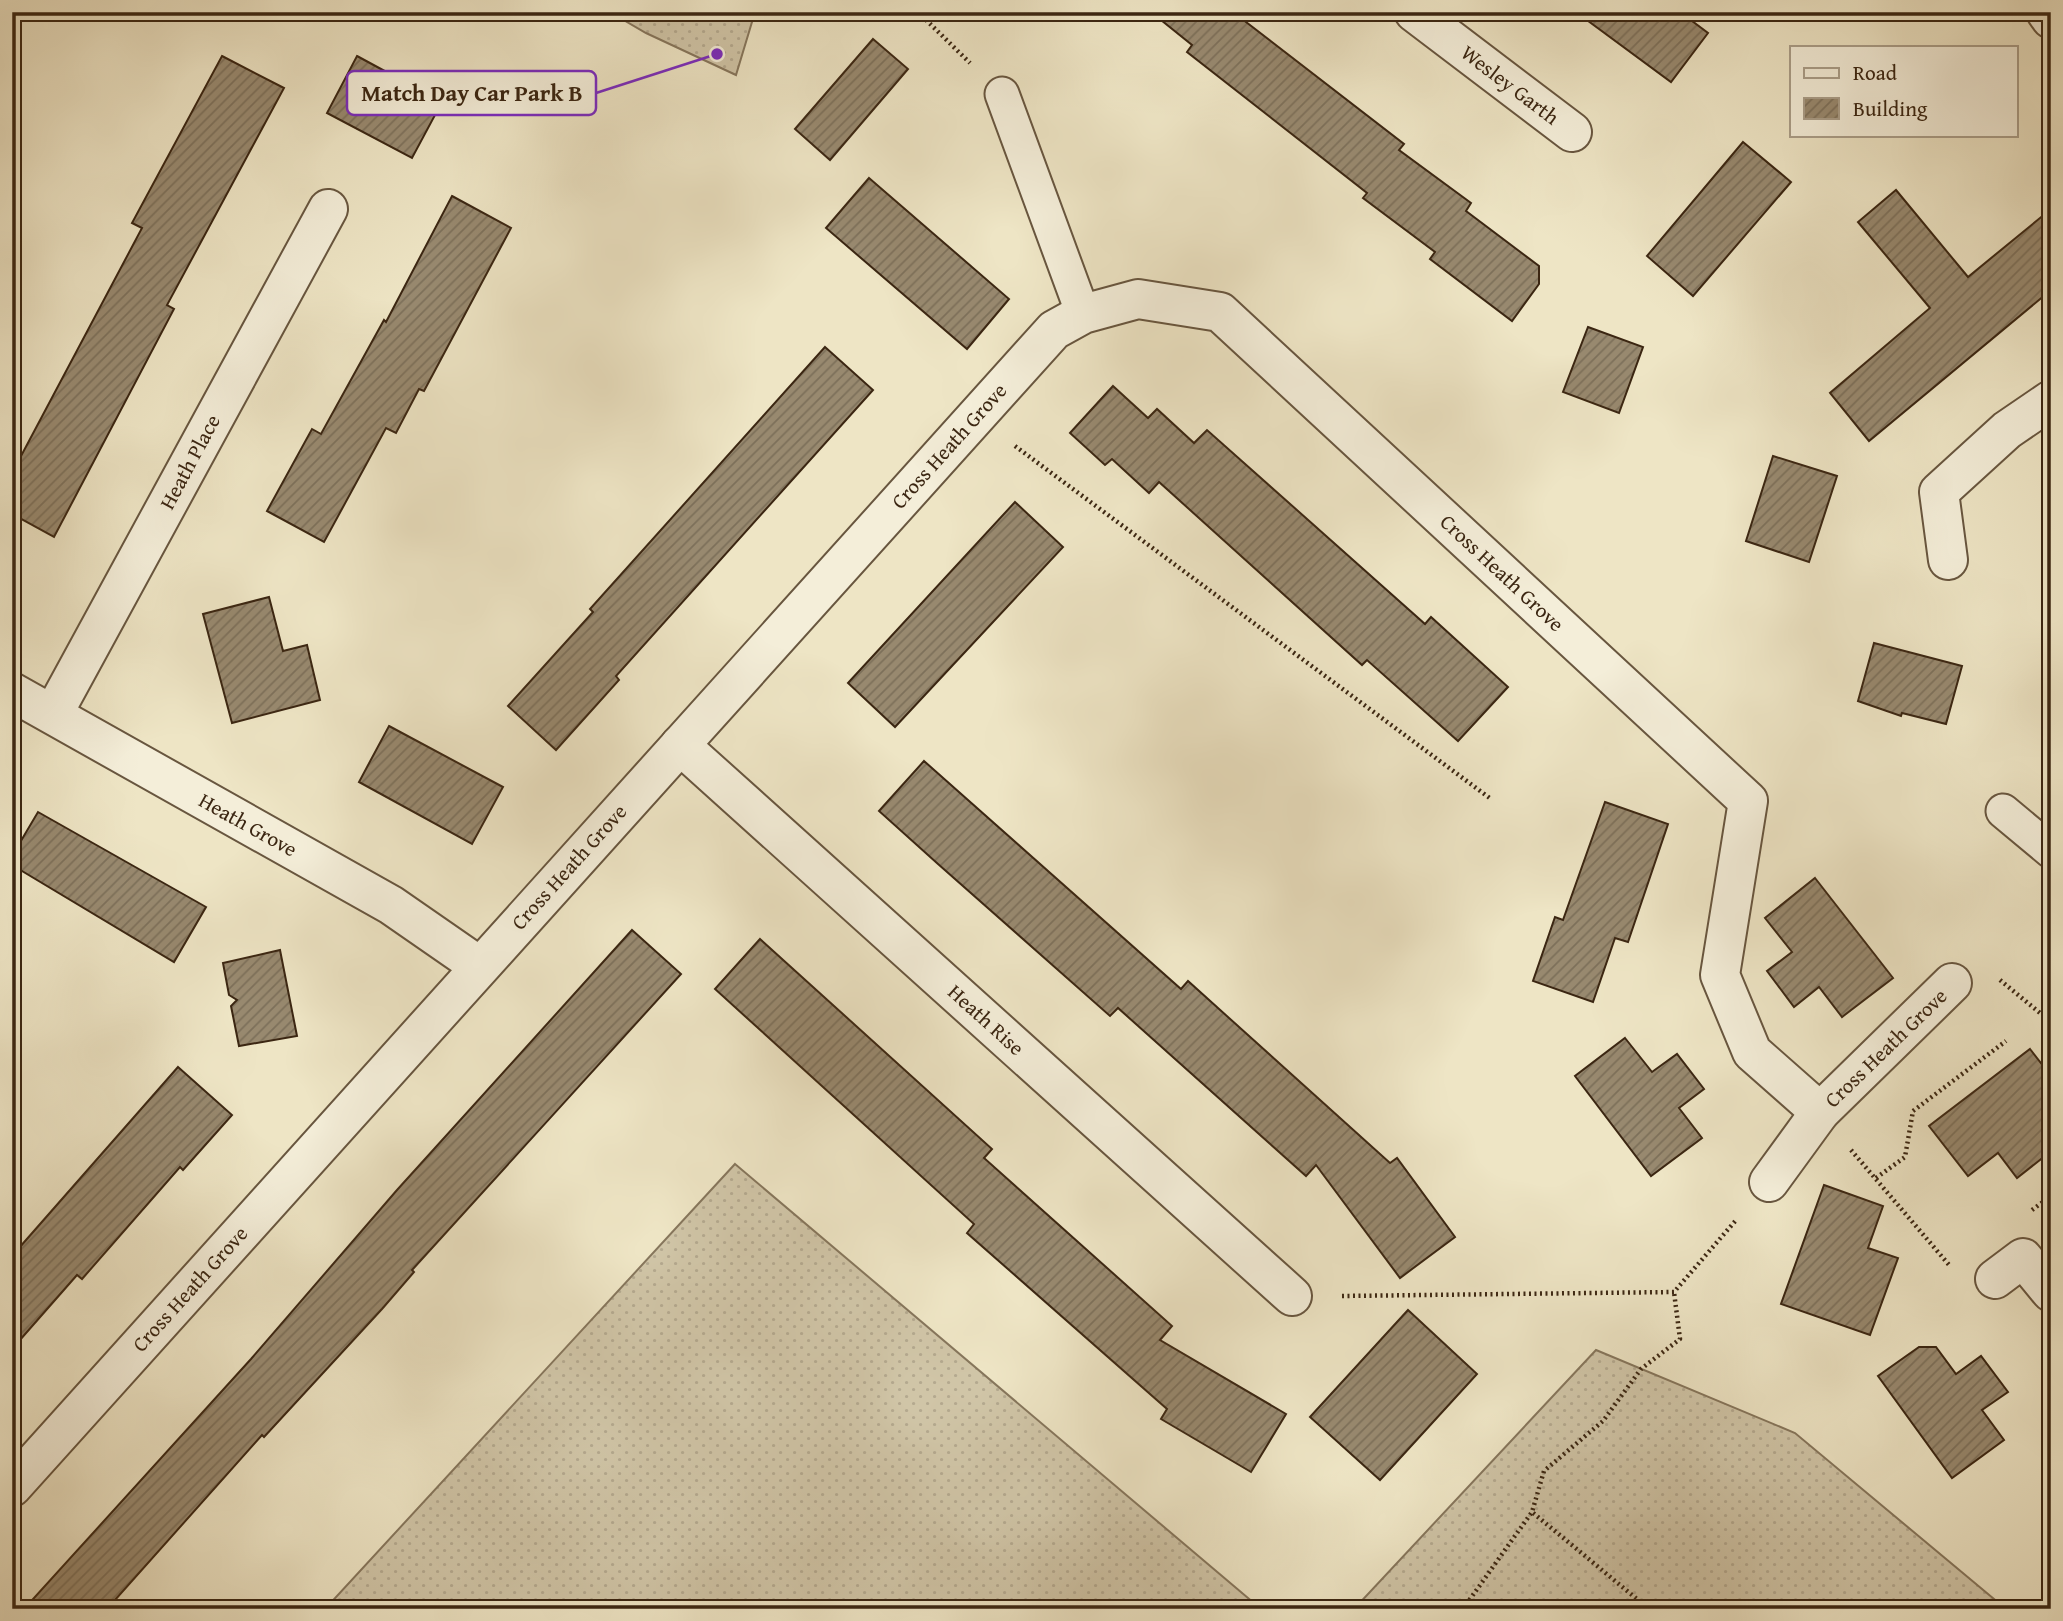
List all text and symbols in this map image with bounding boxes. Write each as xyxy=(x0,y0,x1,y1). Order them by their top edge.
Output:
street label: Wesley Garth xyxy=(1455,37,1566,132)
legend xyxy=(1790,46,2018,136)
text: Road xyxy=(1853,57,1898,88)
callout: Match Day Car Park B xyxy=(347,71,596,115)
text: Match Day Car Park B xyxy=(361,76,583,109)
text: Building xyxy=(1853,93,1928,124)
street label: Cross Heath Grove xyxy=(884,376,1014,516)
street label: Heath Place xyxy=(152,409,228,515)
street label: Cross Heath Grove xyxy=(1433,507,1572,639)
street label: Heath Grove xyxy=(193,785,303,864)
street label: Cross Heath Grove xyxy=(504,797,634,937)
street label: Heath Rise xyxy=(941,977,1032,1063)
street label: Cross Heath Grove xyxy=(1817,981,1954,1114)
street label: Cross Heath Grove xyxy=(125,1219,255,1359)

